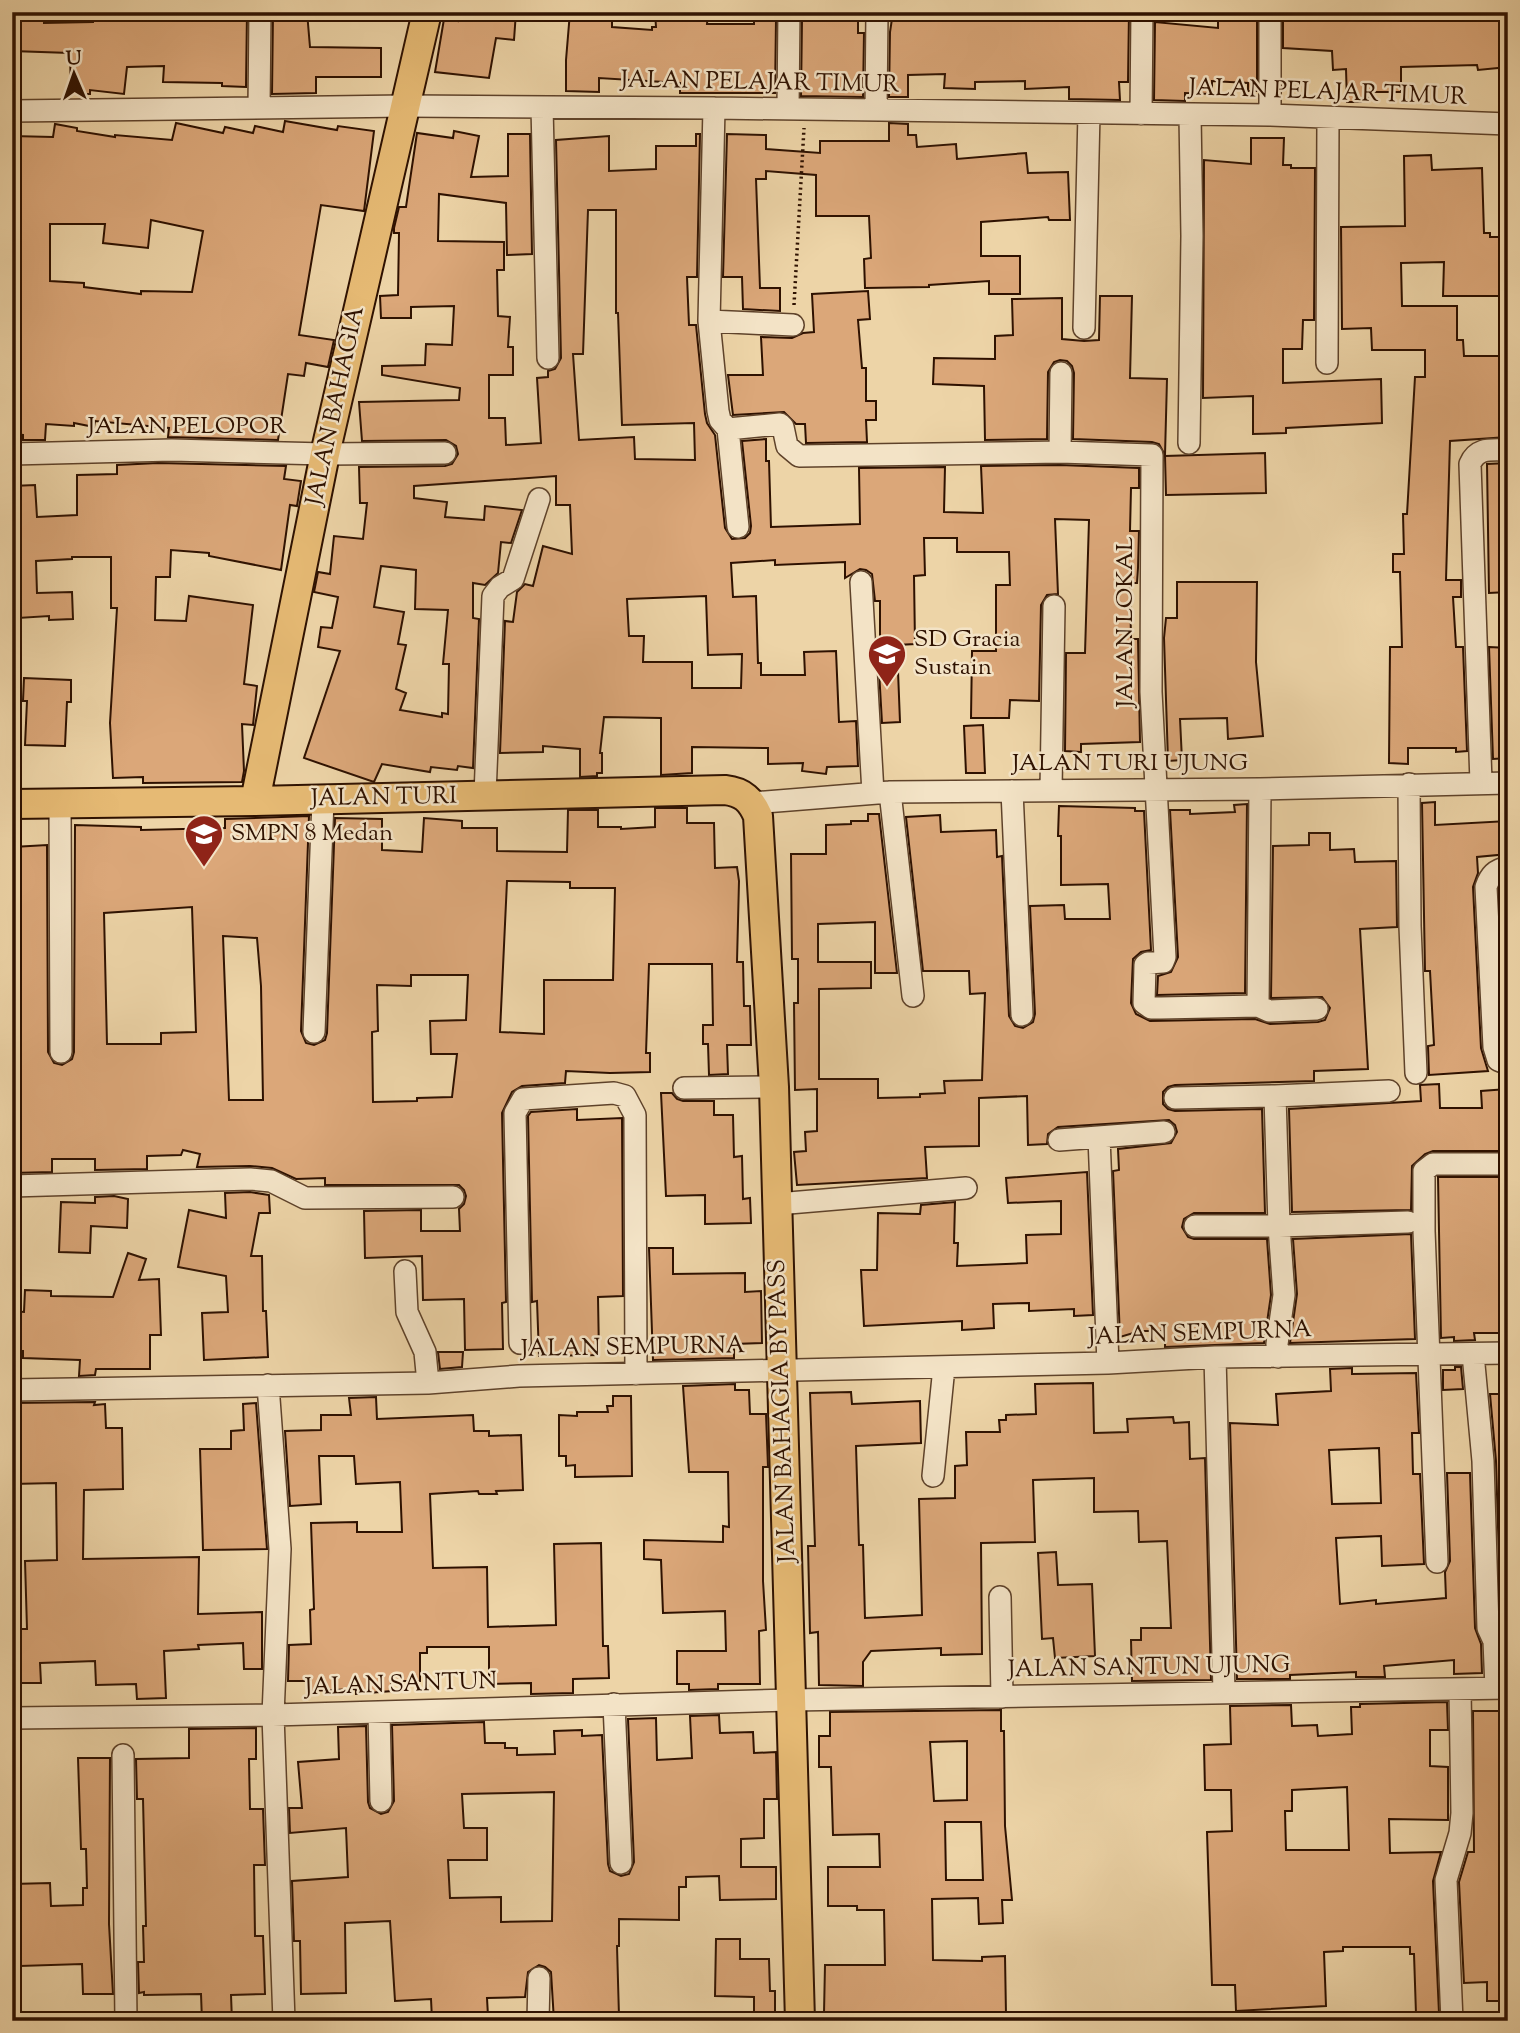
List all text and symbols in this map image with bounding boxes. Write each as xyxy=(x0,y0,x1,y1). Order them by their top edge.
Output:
north arrow xyxy=(38,38,108,108)
text: U xyxy=(65,46,82,73)
street label: JALAN PELAJAR TIMUR xyxy=(618,64,900,102)
street label: JALAN PELAJAR TIMUR xyxy=(1186,71,1469,115)
street label: JALAN BAHAGIA xyxy=(298,303,374,511)
street label: JALAN PELOPOR xyxy=(86,410,287,444)
street label: JALAN LOKAL xyxy=(1109,537,1143,709)
place label: SD Gracia Sustain xyxy=(914,623,1021,685)
school or university icon: SD Gracia Sustain xyxy=(866,633,908,688)
street label: JALAN TURI UJUNG xyxy=(1010,747,1248,781)
street label: JALAN TURI xyxy=(309,780,458,816)
school or university icon: SMPN 8 Medan xyxy=(183,813,225,868)
place label: SMPN 8 Medan xyxy=(231,817,393,851)
street label: JALAN BAHAGIA BY PASS xyxy=(761,1259,805,1565)
street label: JALAN SEMPURNA xyxy=(1085,1313,1313,1355)
street label: JALAN SEMPURNA xyxy=(519,1329,746,1367)
street label: JALAN SANTUN UJUNG xyxy=(1005,1649,1291,1687)
street label: JALAN SANTUN xyxy=(302,1665,498,1705)

